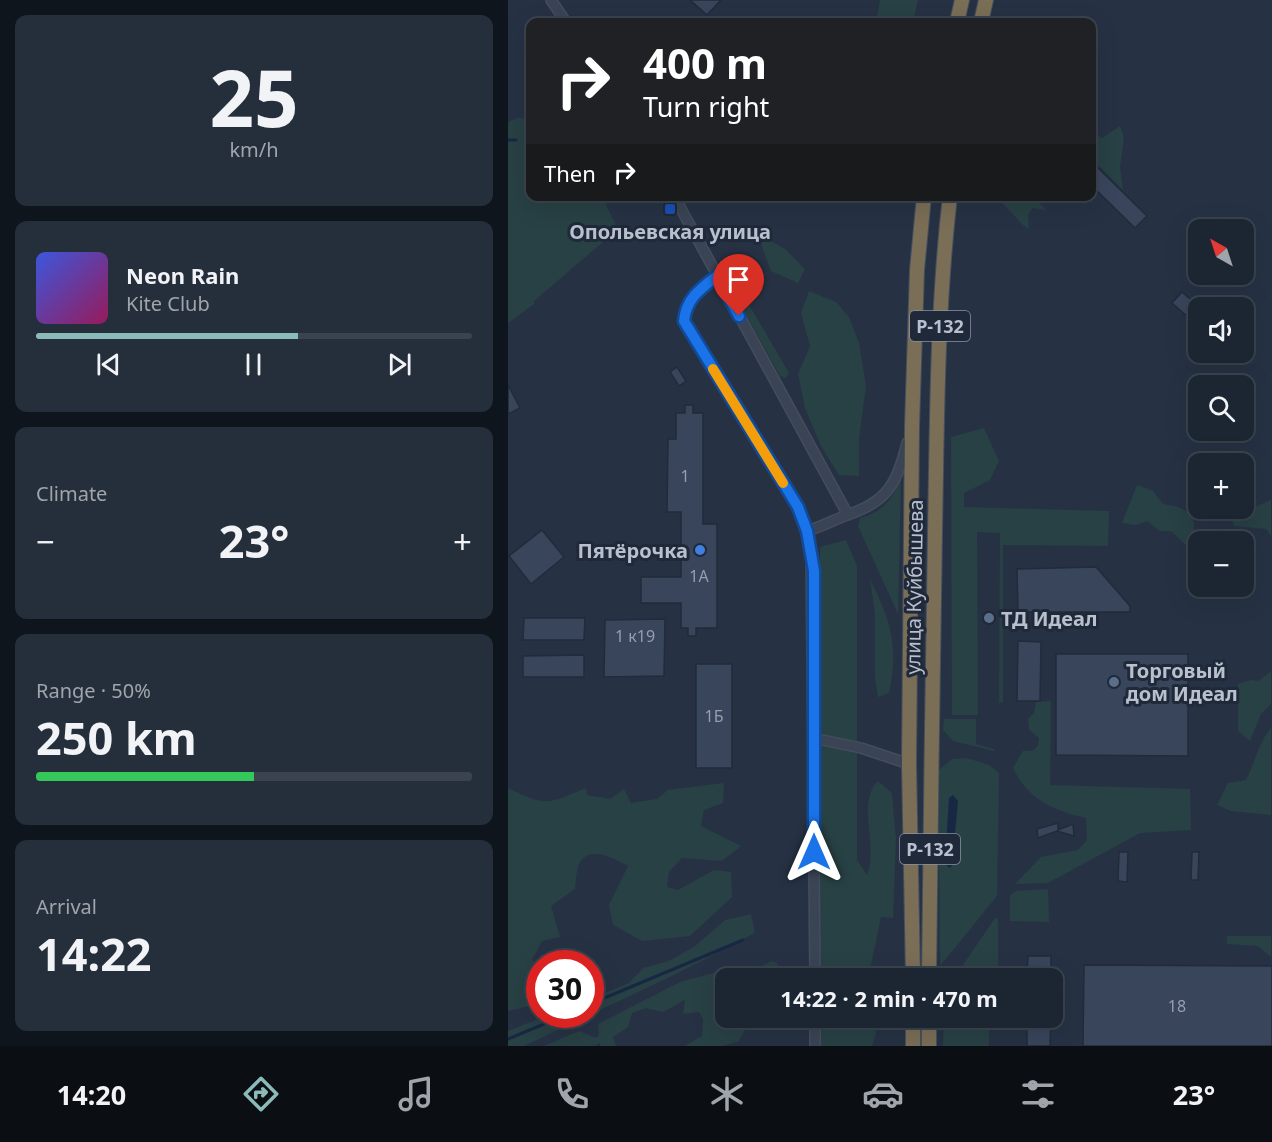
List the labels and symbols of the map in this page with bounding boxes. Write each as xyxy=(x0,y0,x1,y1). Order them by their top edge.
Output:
marker: Опольевская улица xyxy=(663,202,677,216)
place label: Опольевская улица xyxy=(569,218,771,245)
north arrow xyxy=(1188,219,1254,285)
pin xyxy=(713,254,764,316)
road number: Р-132 xyxy=(910,311,970,341)
house number: 1 xyxy=(680,465,690,487)
street label: улица Куйбышева xyxy=(899,499,929,675)
place label: Пятёрочка xyxy=(578,537,688,564)
marker: Пятёрочка xyxy=(693,543,707,557)
house number: 1А xyxy=(689,565,709,587)
place label: ТД Идеал xyxy=(1001,605,1097,632)
marker: ТД Идеал xyxy=(982,611,996,625)
house number: 1 к19 xyxy=(615,625,655,647)
place label: Торговый дом Идеал xyxy=(1126,657,1238,707)
marker: Торговый дом Идеал xyxy=(1107,675,1121,689)
house number: 1Б xyxy=(705,705,724,727)
position arrow xyxy=(782,820,846,884)
road number: Р-132 xyxy=(900,834,960,864)
speed limit sign: 30 xyxy=(526,950,604,1028)
house number: 18 xyxy=(1168,995,1186,1017)

